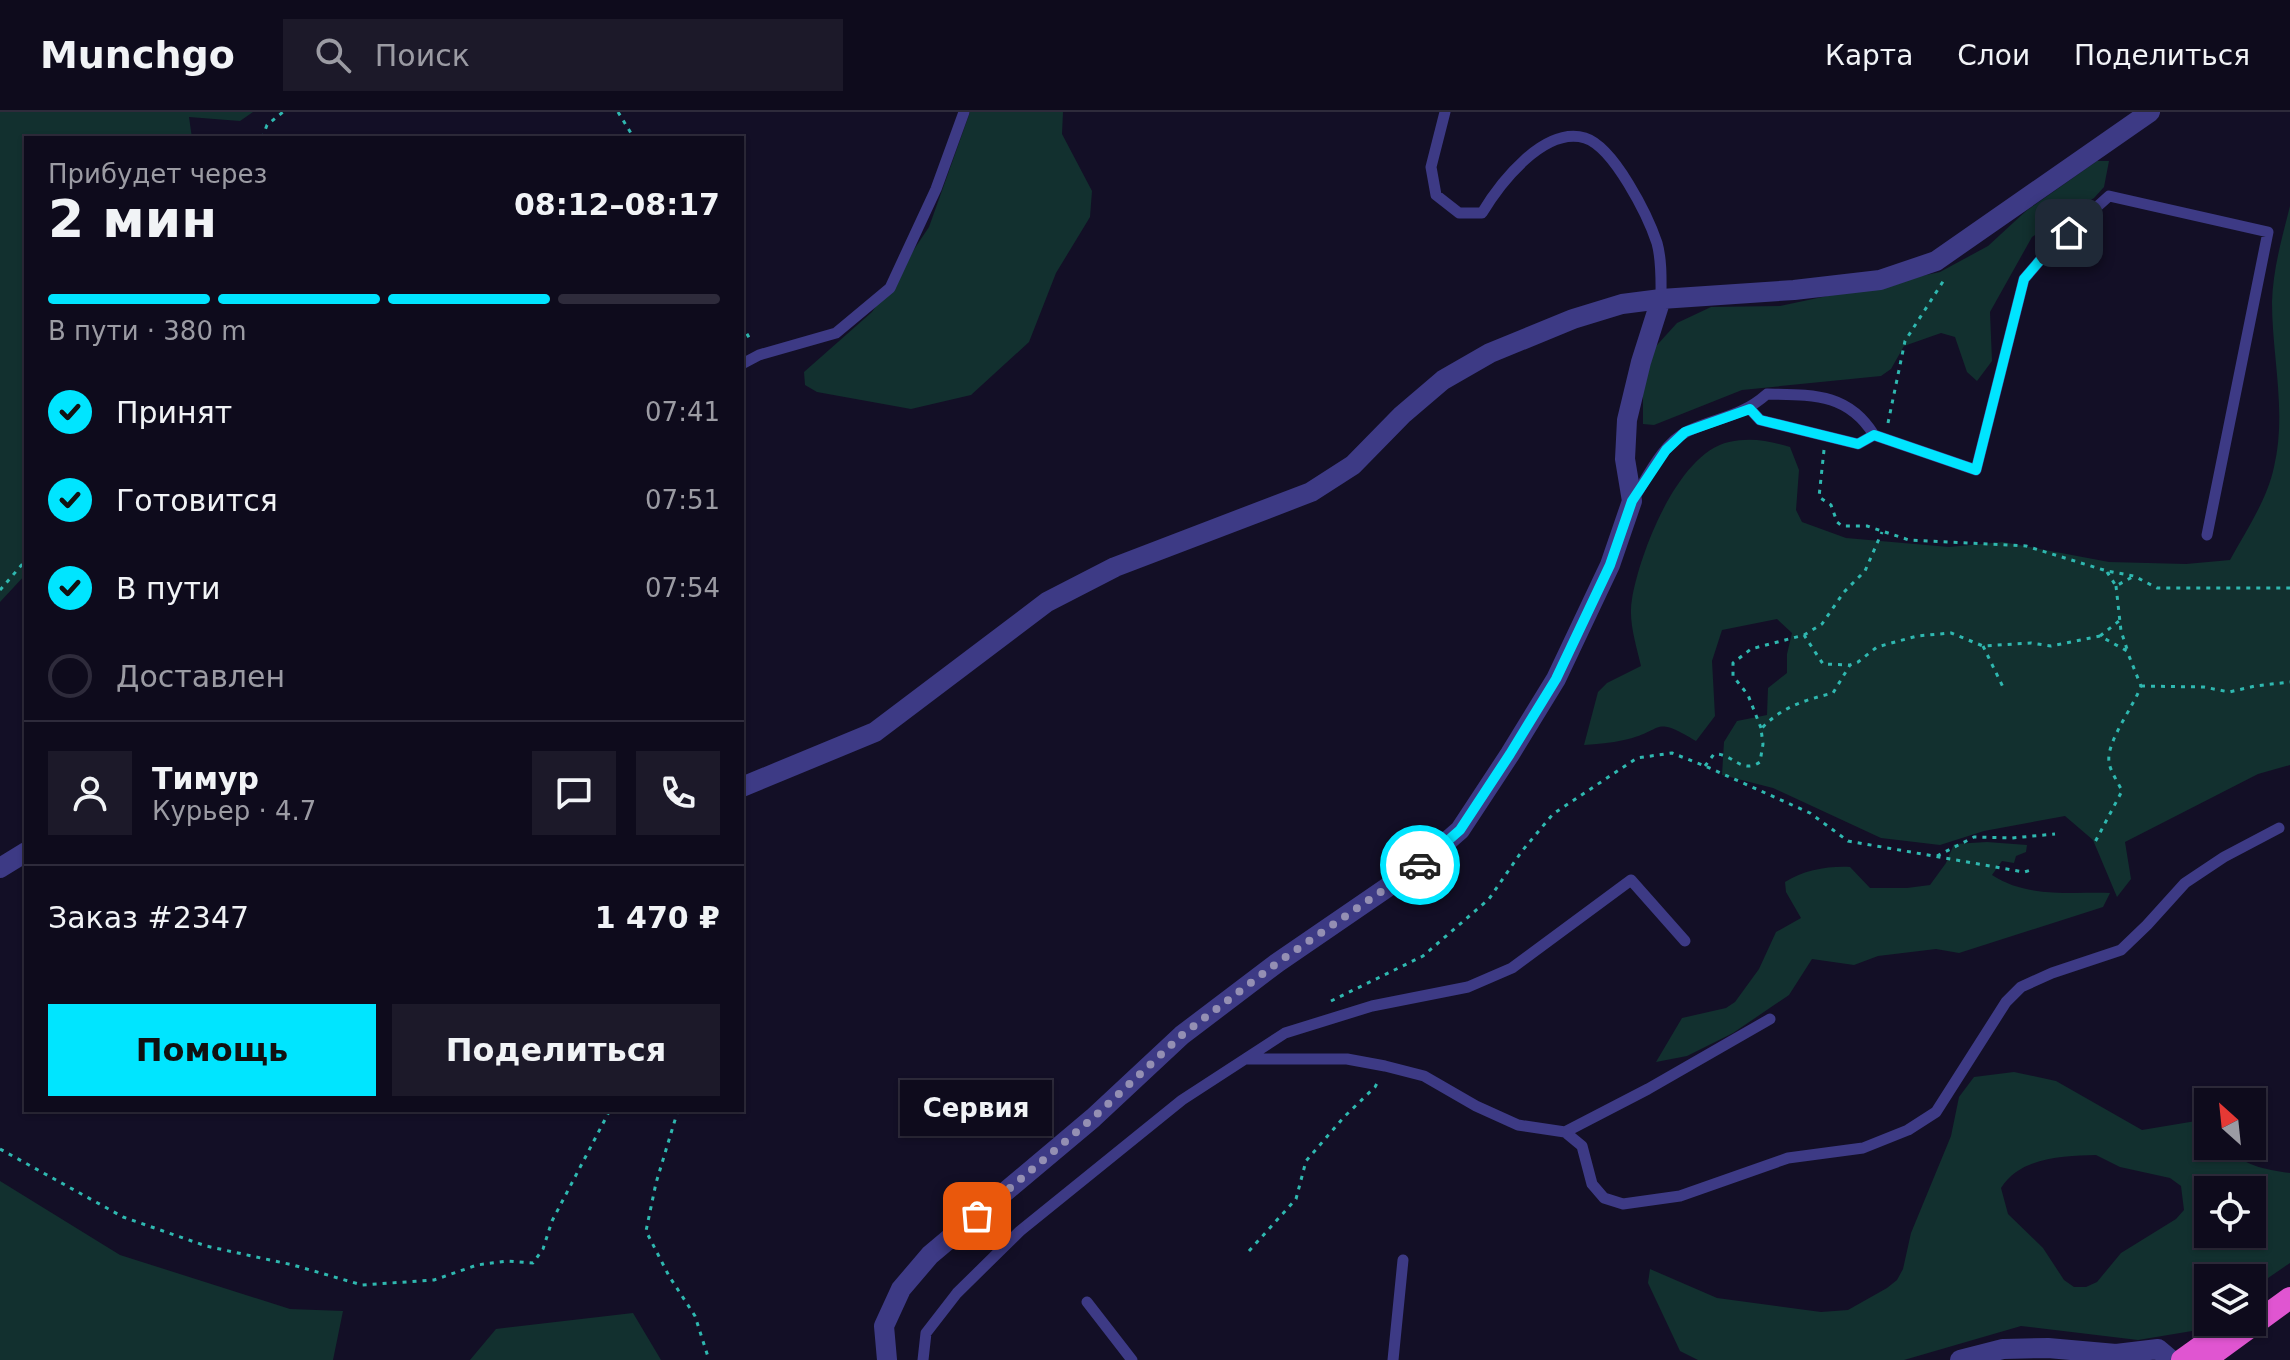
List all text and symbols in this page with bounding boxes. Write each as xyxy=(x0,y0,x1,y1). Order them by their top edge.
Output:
search box xyxy=(283,19,843,91)
text: Munchgo xyxy=(40,33,235,77)
icon: search xyxy=(311,33,355,77)
text: Поиск xyxy=(375,38,470,73)
text: Карта xyxy=(1825,39,1913,72)
text: Слои xyxy=(1957,39,2030,72)
text: Поделиться xyxy=(2074,39,2250,72)
text: Прибудет через xyxy=(48,159,267,189)
text: 08:12–08:17 xyxy=(514,187,720,222)
text: 2 мин xyxy=(48,189,217,249)
pin xyxy=(2035,199,2103,267)
icon: home xyxy=(2047,211,2091,255)
text: В пути · 380 m xyxy=(48,316,247,346)
icon: check xyxy=(48,390,92,434)
text: Принят xyxy=(116,395,232,430)
text: 07:41 xyxy=(645,397,720,427)
icon: check xyxy=(48,478,92,522)
text: Готовится xyxy=(116,483,278,518)
text: 07:51 xyxy=(645,485,720,515)
icon: check xyxy=(48,566,92,610)
text: В пути xyxy=(116,571,220,606)
text: 07:54 xyxy=(645,573,720,603)
text: Доставлен xyxy=(116,659,285,694)
button: person xyxy=(48,751,132,835)
button: chat xyxy=(532,751,616,835)
button: phone xyxy=(636,751,720,835)
text: Тимур xyxy=(152,761,259,796)
text: Курьер · 4.7 xyxy=(152,796,316,826)
courier xyxy=(1380,825,1460,905)
icon: car xyxy=(1398,843,1442,887)
text: Заказ #2347 xyxy=(48,900,249,935)
text: 1 470 ₽ xyxy=(595,900,720,935)
button: Помощь xyxy=(48,1004,376,1096)
button: Поделиться xyxy=(392,1004,720,1096)
callout: Сервия xyxy=(901,1080,1053,1136)
north arrow xyxy=(2194,1088,2266,1160)
map controls xyxy=(2194,1088,2266,1336)
text: Сервия xyxy=(923,1093,1029,1123)
button: locate xyxy=(2194,1176,2266,1248)
pin xyxy=(943,1182,1011,1250)
icon: bag xyxy=(955,1194,999,1238)
button: layers xyxy=(2194,1264,2266,1336)

